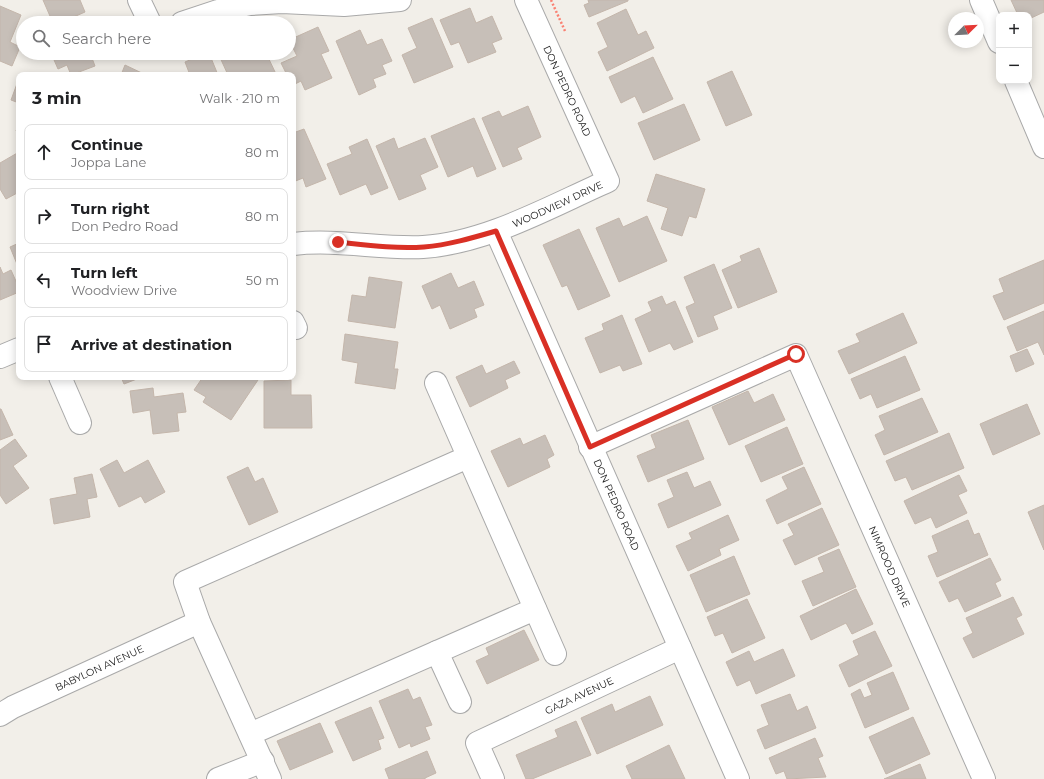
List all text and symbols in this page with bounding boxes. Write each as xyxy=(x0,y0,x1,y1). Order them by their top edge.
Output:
north arrow xyxy=(948,12,984,48)
map controls xyxy=(996,12,1032,84)
button: + xyxy=(996,12,1032,48)
search box xyxy=(16,16,296,60)
icon: search xyxy=(30,27,52,49)
text: Search here xyxy=(62,29,151,48)
street label: DON PEDRO ROAD xyxy=(540,44,594,138)
button: − xyxy=(996,48,1032,84)
text: 3 min xyxy=(32,88,82,108)
text: Walk · 210 m xyxy=(199,90,280,106)
text: Continue xyxy=(71,135,143,154)
icon: ahead xyxy=(33,141,55,163)
text: 80 m xyxy=(245,144,279,160)
text: Joppa Lane xyxy=(71,154,146,170)
street label: WOODVIEW DRIVE xyxy=(510,178,605,230)
text: Turn right xyxy=(71,199,150,218)
icon: right xyxy=(33,205,55,227)
text: 80 m xyxy=(245,208,279,224)
text: Don Pedro Road xyxy=(71,218,179,234)
route end xyxy=(329,233,347,251)
text: Turn left xyxy=(71,263,138,282)
icon: left xyxy=(33,269,55,291)
text: 50 m xyxy=(246,272,279,288)
text: Woodview Drive xyxy=(71,282,177,298)
icon: arrive xyxy=(33,333,55,355)
text: Arrive at destination xyxy=(71,335,232,354)
route start xyxy=(787,345,805,363)
street label: DON PEDRO ROAD xyxy=(591,457,643,552)
street label: NIMROOD DRIVE xyxy=(866,524,914,609)
street label: BABYLON AVENUE xyxy=(53,642,146,693)
street label: GAZA AVENUE xyxy=(543,674,616,717)

